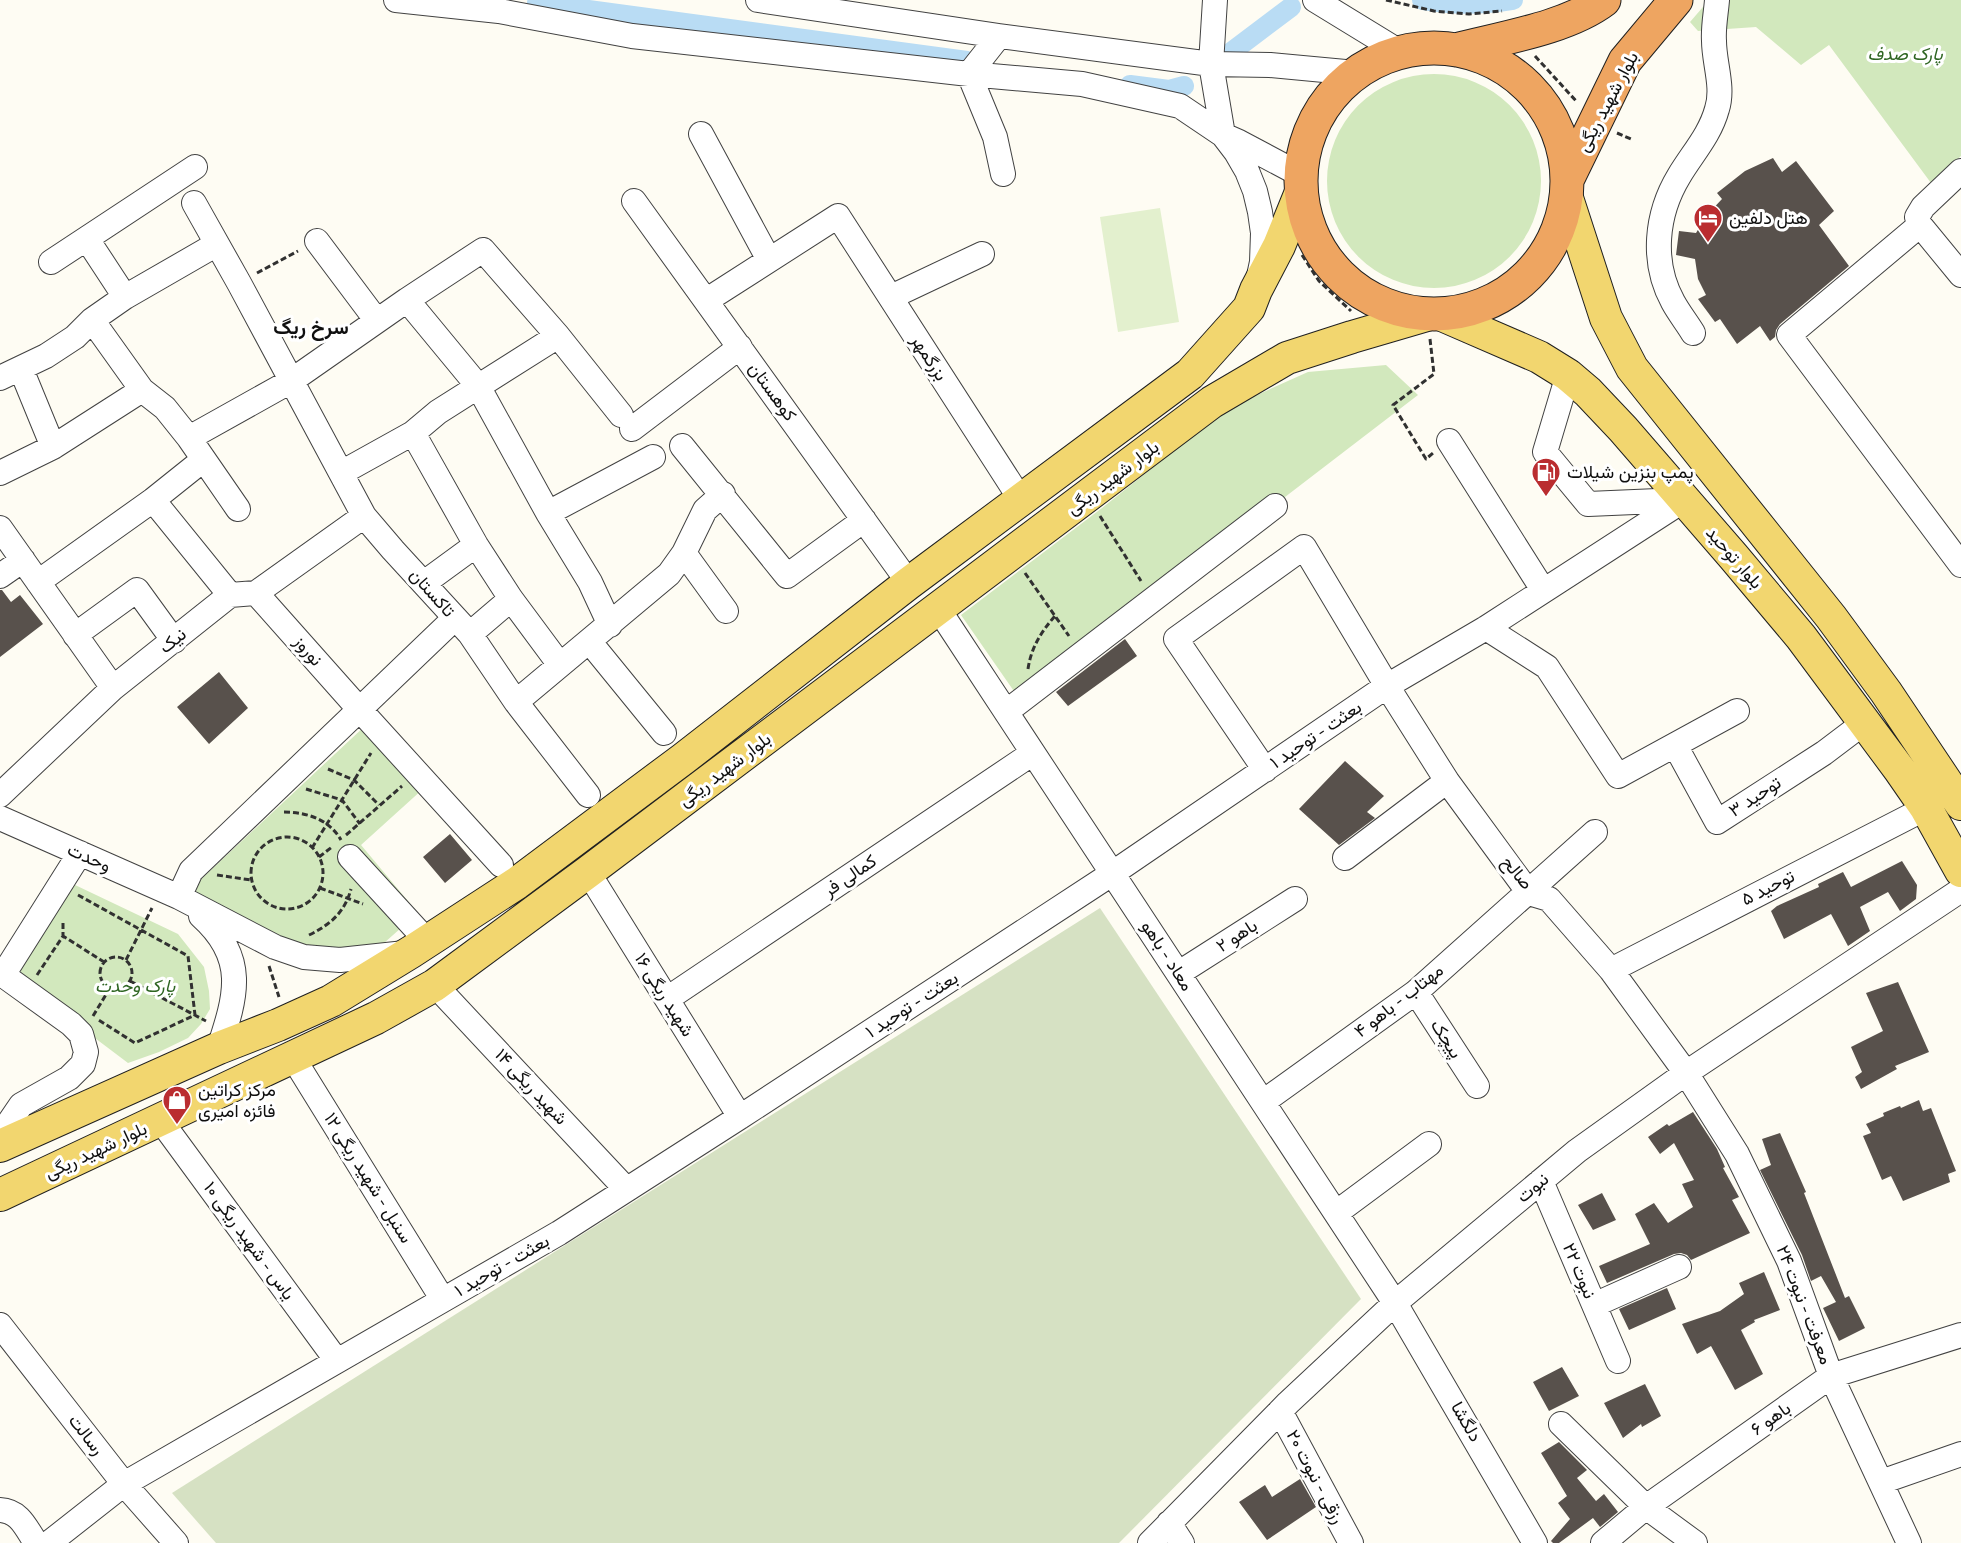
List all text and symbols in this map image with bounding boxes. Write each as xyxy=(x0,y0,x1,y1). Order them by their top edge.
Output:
park label: پارک صدف xyxy=(1867,41,1943,68)
street label: بلوار شهید ریگی xyxy=(1570,47,1646,157)
hotel icon: هتل دلفین xyxy=(1692,202,1724,244)
place label: هتل دلفین xyxy=(1729,205,1808,232)
district label: سرخ ریگ xyxy=(273,313,349,343)
street label: بزرگمهر xyxy=(903,329,954,387)
street label: کوهستان xyxy=(741,357,803,427)
street label: بلوار شهید ریگی xyxy=(1061,434,1165,522)
fuel station icon: پمپ بنزین شیلات xyxy=(1530,456,1562,498)
place label: پمپ بنزین شیلات xyxy=(1567,459,1694,486)
street label: بلوار توحید xyxy=(1699,521,1769,595)
street label: تاکستان xyxy=(403,563,461,623)
street label: نیک xyxy=(153,622,193,660)
street label: نوروز xyxy=(286,629,329,672)
street label: بعثت - توحید ۱ xyxy=(1265,694,1367,776)
street label: بلوار شهید ریگی xyxy=(673,726,777,814)
street label: توحید ۳ xyxy=(1723,770,1787,824)
street label: وحدت xyxy=(63,836,115,880)
street label: کمالی فر xyxy=(817,848,882,904)
street label: صالح xyxy=(1495,850,1539,896)
street label: توحید ۵ xyxy=(1737,863,1799,913)
street label: باهو ۲ xyxy=(1211,913,1263,959)
street label: معاد - باهو xyxy=(1134,915,1200,997)
street label: شهید ریگی ۱۶ xyxy=(627,948,701,1042)
street label: مهتاب - باهو ۴ xyxy=(1349,957,1449,1045)
street label: بعثت - توحید ۱ xyxy=(860,965,964,1045)
park label: پارک وحدت xyxy=(95,973,175,1000)
street label: پیچک xyxy=(1423,1014,1469,1064)
street label: شهید ریگی ۱۴ xyxy=(488,1043,574,1131)
place label: مرکز کراتین فائزه امیری xyxy=(198,1077,276,1125)
shop icon: مرکز کراتین فائزه امیری xyxy=(161,1084,193,1126)
street label: سنبل - شهید ریگی ۱۲ xyxy=(317,1107,419,1249)
street label: بلوار شهید ریگی xyxy=(40,1115,152,1187)
street label: نبوت xyxy=(1511,1166,1555,1210)
street label: یاس - شهید ریگی ۱۰ xyxy=(197,1176,301,1306)
street label: بعثت - توحید ۱ xyxy=(449,1228,555,1304)
street label: نبوت ۲۲ xyxy=(1555,1239,1603,1303)
street label: معرفت - نبوت ۲۴ xyxy=(1769,1241,1839,1369)
street label: باهو ۶ xyxy=(1745,1395,1797,1443)
street label: دلگشا xyxy=(1444,1397,1488,1447)
street label: رسالت xyxy=(61,1409,111,1461)
street label: رزقی - نبوت ۲۰ xyxy=(1279,1425,1351,1529)

